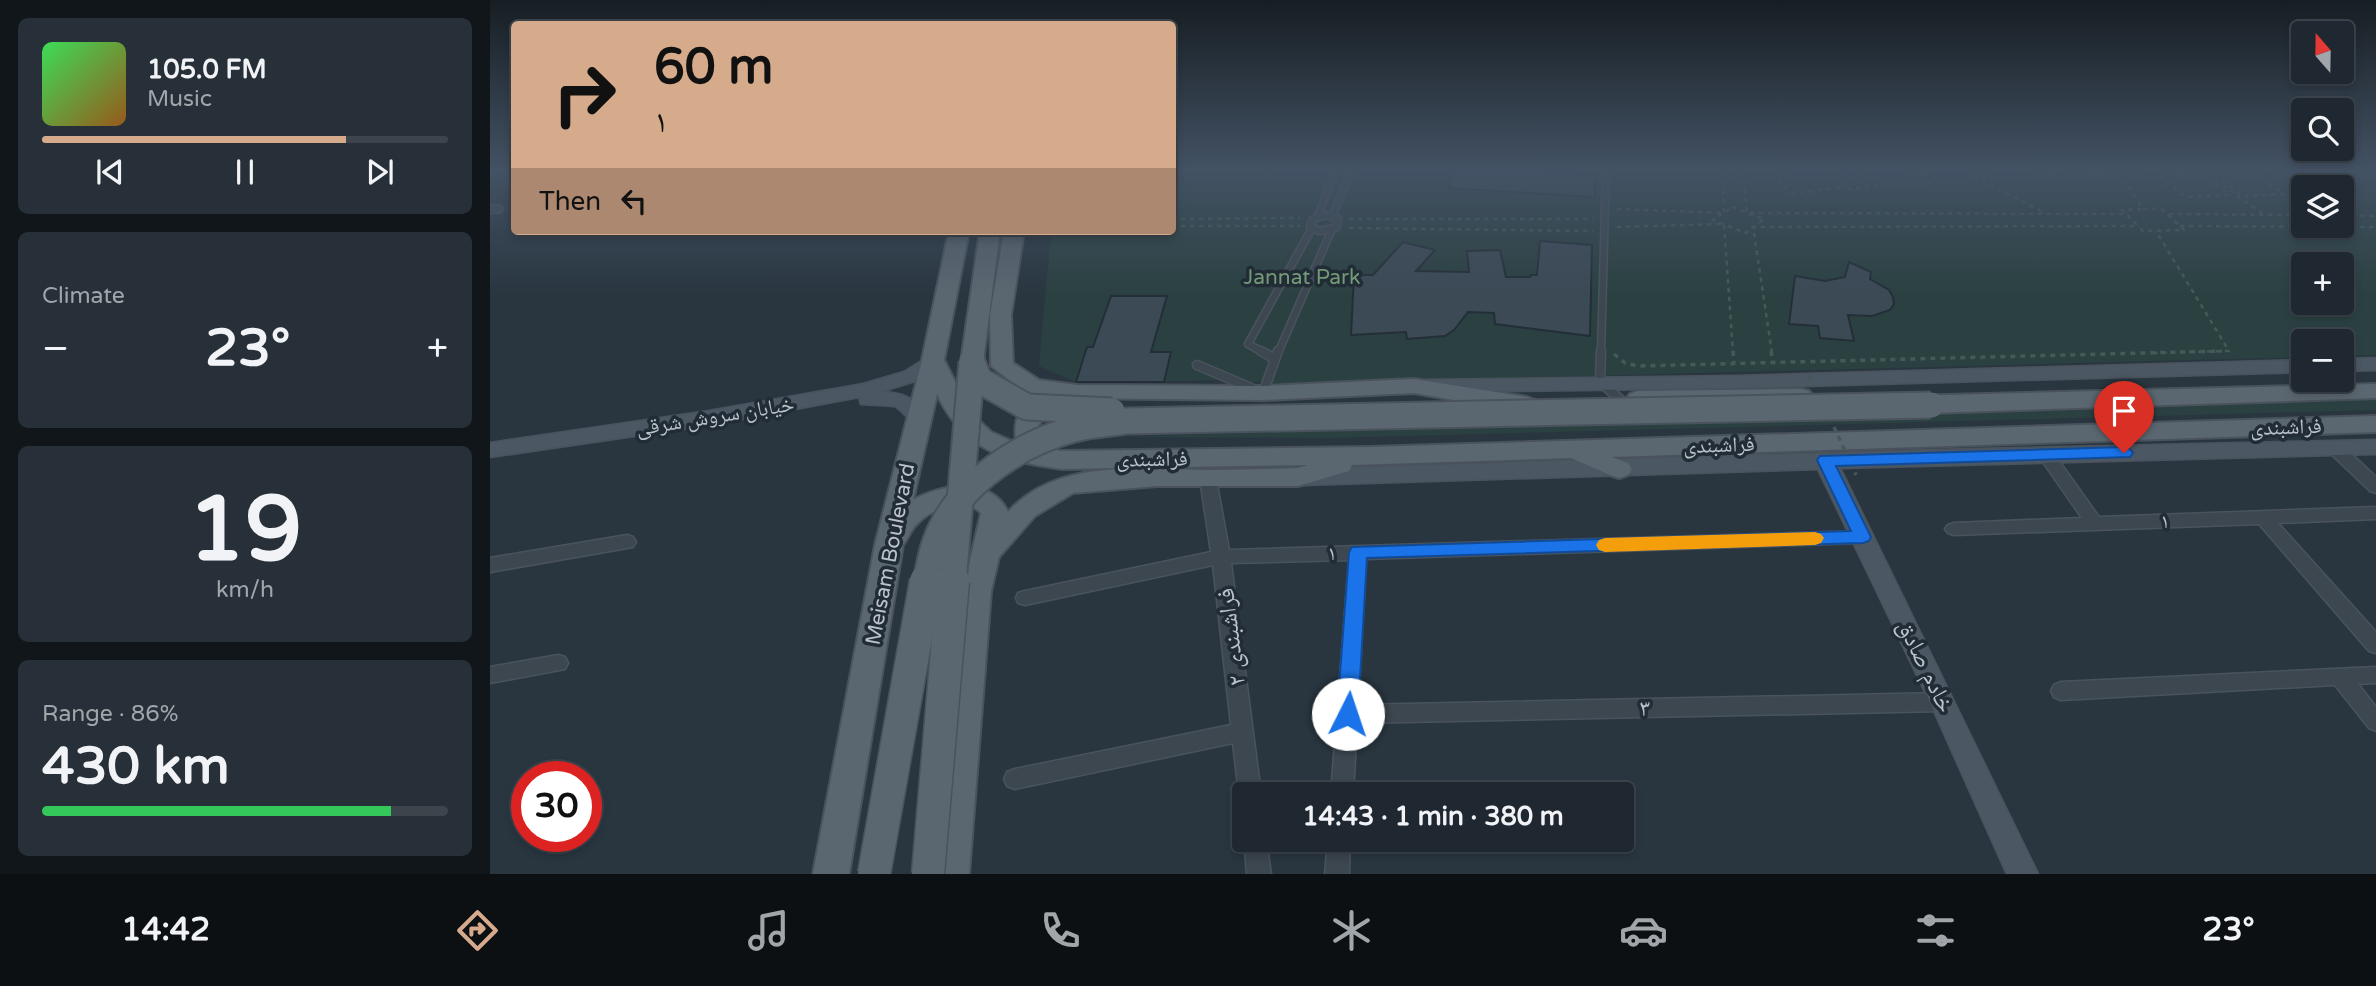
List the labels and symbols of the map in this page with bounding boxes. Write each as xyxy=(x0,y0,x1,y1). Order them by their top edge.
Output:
north arrow xyxy=(2291,21,2354,84)
park label: Jannat Park xyxy=(1243,265,1361,290)
pin xyxy=(2094,381,2154,453)
street label: خیابان سروش شرقی xyxy=(634,392,796,441)
street label: فراشبندی xyxy=(2250,414,2322,441)
street label: فراشبندی xyxy=(1683,432,1755,459)
street label: فراشبندی xyxy=(1116,446,1188,473)
street label: Meisam Boulevard xyxy=(861,461,920,647)
street label: ۱ xyxy=(2160,509,2170,534)
street label: ۱ xyxy=(1327,541,1337,566)
street label: ۲ فراشبندی xyxy=(1211,586,1252,688)
street label: خادم صادق xyxy=(1890,615,1960,718)
position arrow xyxy=(1311,677,1385,751)
street label: ۳ xyxy=(1639,694,1651,723)
speed limit sign: 30 xyxy=(511,761,602,852)

